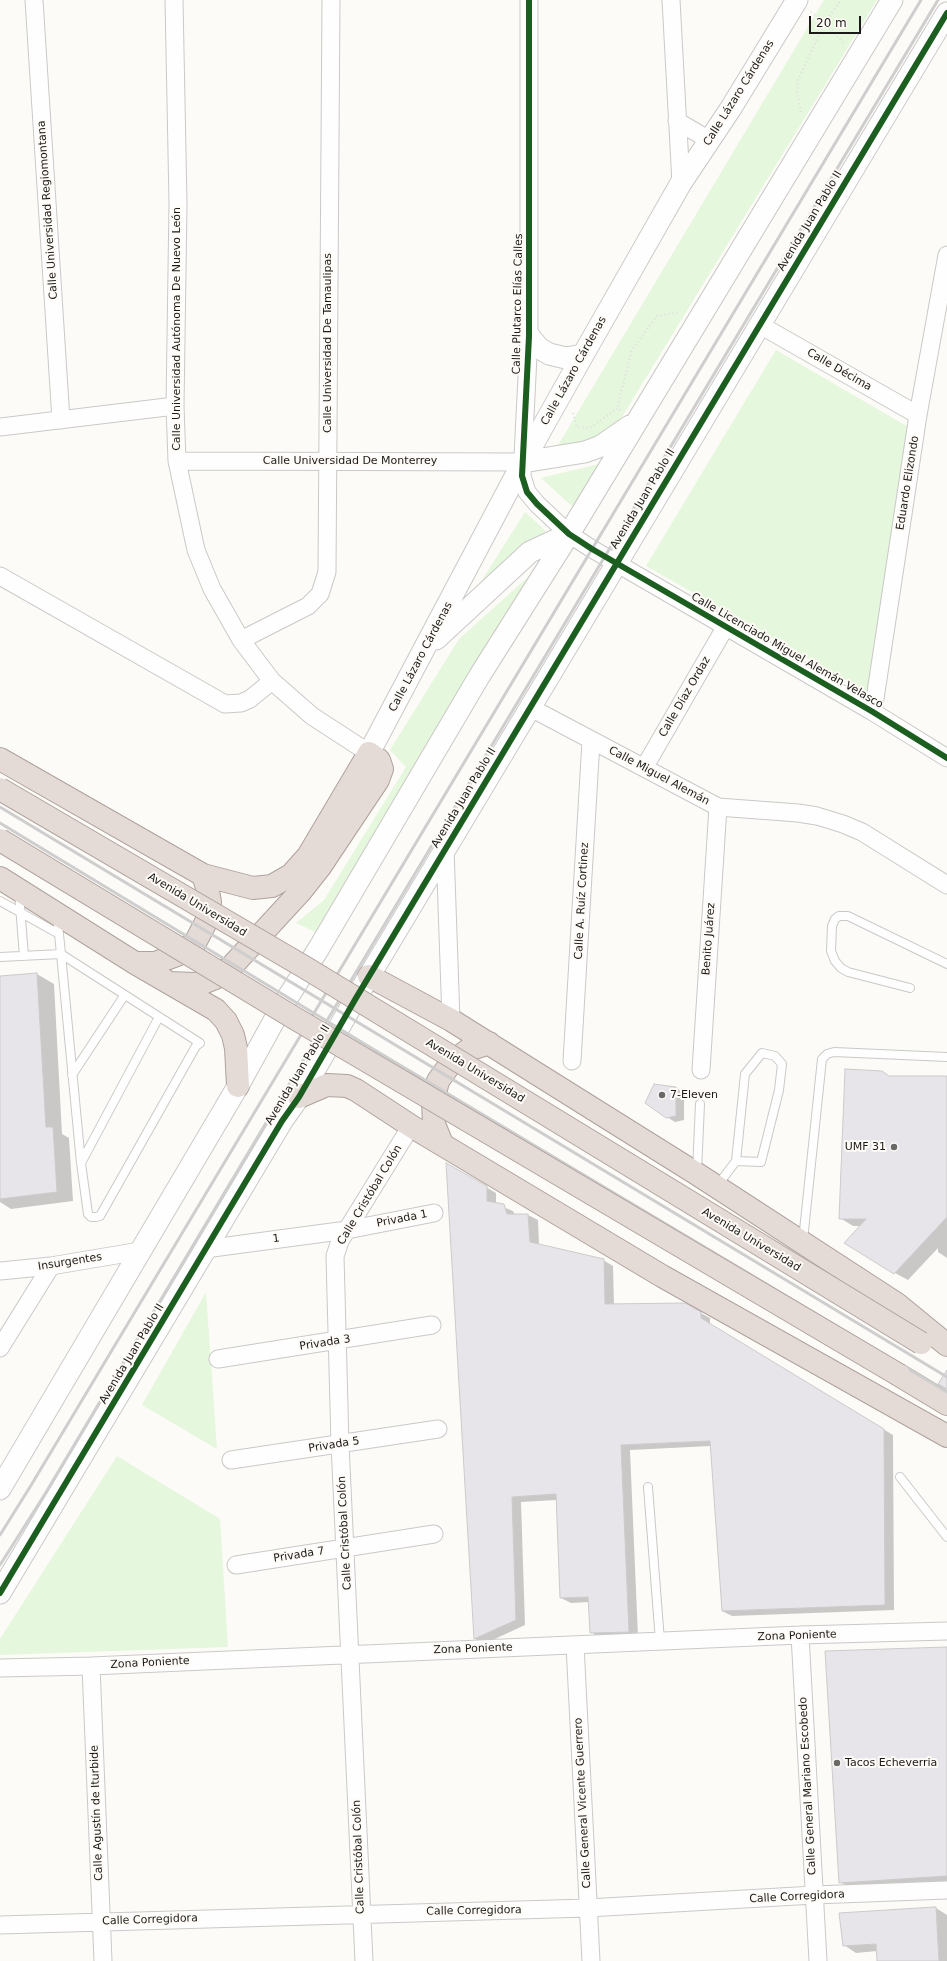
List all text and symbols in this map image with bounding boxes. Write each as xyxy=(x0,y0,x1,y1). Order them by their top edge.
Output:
scale bar xyxy=(811,8,863,34)
text: 20 m xyxy=(816,16,847,30)
street label: Calle Lázaro Cárdenas xyxy=(701,38,777,148)
street label: Calle Universidad Regiomontana xyxy=(35,120,61,300)
street label: Avenida Juan Pablo II xyxy=(775,169,845,273)
street label: Calle Universidad Autónoma De Nuevo León xyxy=(170,207,184,451)
street label: Calle Plutarco Elías Calles xyxy=(510,233,526,375)
street label: Calle Universidad De Tamaulipas xyxy=(321,253,335,433)
street label: Calle Lázaro Cárdenas xyxy=(539,314,609,428)
street label: Calle Décima xyxy=(804,346,874,394)
street label: Eduardo Elizondo xyxy=(894,435,922,531)
street label: Avenida Juan Pablo II xyxy=(608,447,678,551)
street label: Calle Universidad De Monterrey xyxy=(263,454,437,468)
street label: Calle Licenciado Miguel Alemán Velasco xyxy=(689,590,885,712)
street label: Calle Lázaro Cárdenas xyxy=(386,600,456,714)
street label: Calle Díaz Ordaz xyxy=(657,654,713,740)
street label: Calle Miguel Alemán xyxy=(606,744,712,808)
street label: Avenida Juan Pablo II xyxy=(429,746,499,850)
street label: Calle A. Ruíz Cortinez xyxy=(572,842,592,960)
street label: Avenida Universidad xyxy=(145,870,249,940)
street label: Benito Juárez xyxy=(700,902,718,976)
street label: Avenida Juan Pablo II xyxy=(263,1023,333,1127)
street label: Avenida Universidad xyxy=(423,1036,527,1106)
place label: 7-Eleven xyxy=(670,1088,718,1102)
marker: 7-Eleven xyxy=(657,1090,667,1100)
place label: UMF 31 xyxy=(845,1140,886,1154)
marker: UMF 31 xyxy=(889,1142,899,1152)
street label: Calle Cristóbal Colón xyxy=(335,1143,405,1247)
street label: Avenida Universidad xyxy=(699,1205,803,1275)
street label: Privada 1 xyxy=(375,1208,429,1230)
street label: 1 xyxy=(272,1232,280,1246)
street label: Insurgentes xyxy=(37,1250,103,1274)
street label: Avenida Juan Pablo II xyxy=(97,1302,167,1406)
street label: Privada 3 xyxy=(299,1332,351,1354)
street label: Privada 5 xyxy=(308,1434,360,1456)
street label: Calle Cristóbal Colón xyxy=(335,1476,355,1590)
street label: Privada 7 xyxy=(273,1544,325,1566)
street label: Zona Poniente xyxy=(757,1628,837,1644)
street label: Zona Poniente xyxy=(433,1641,513,1657)
street label: Zona Poniente xyxy=(110,1654,190,1672)
street label: Calle General Mariano Escobedo xyxy=(797,1697,819,1875)
street label: Calle General Vicente Guerrero xyxy=(572,1717,594,1889)
street label: Calle Agustín de Iturbide xyxy=(88,1745,106,1881)
place label: Tacos Echeverria xyxy=(845,1756,937,1770)
marker: Tacos Echeverria xyxy=(832,1758,842,1768)
street label: Calle Cristóbal Colón xyxy=(350,1800,368,1914)
street label: Calle Corregidora xyxy=(749,1888,845,1906)
street label: Calle Corregidora xyxy=(426,1904,522,1918)
street label: Calle Corregidora xyxy=(102,1912,198,1928)

